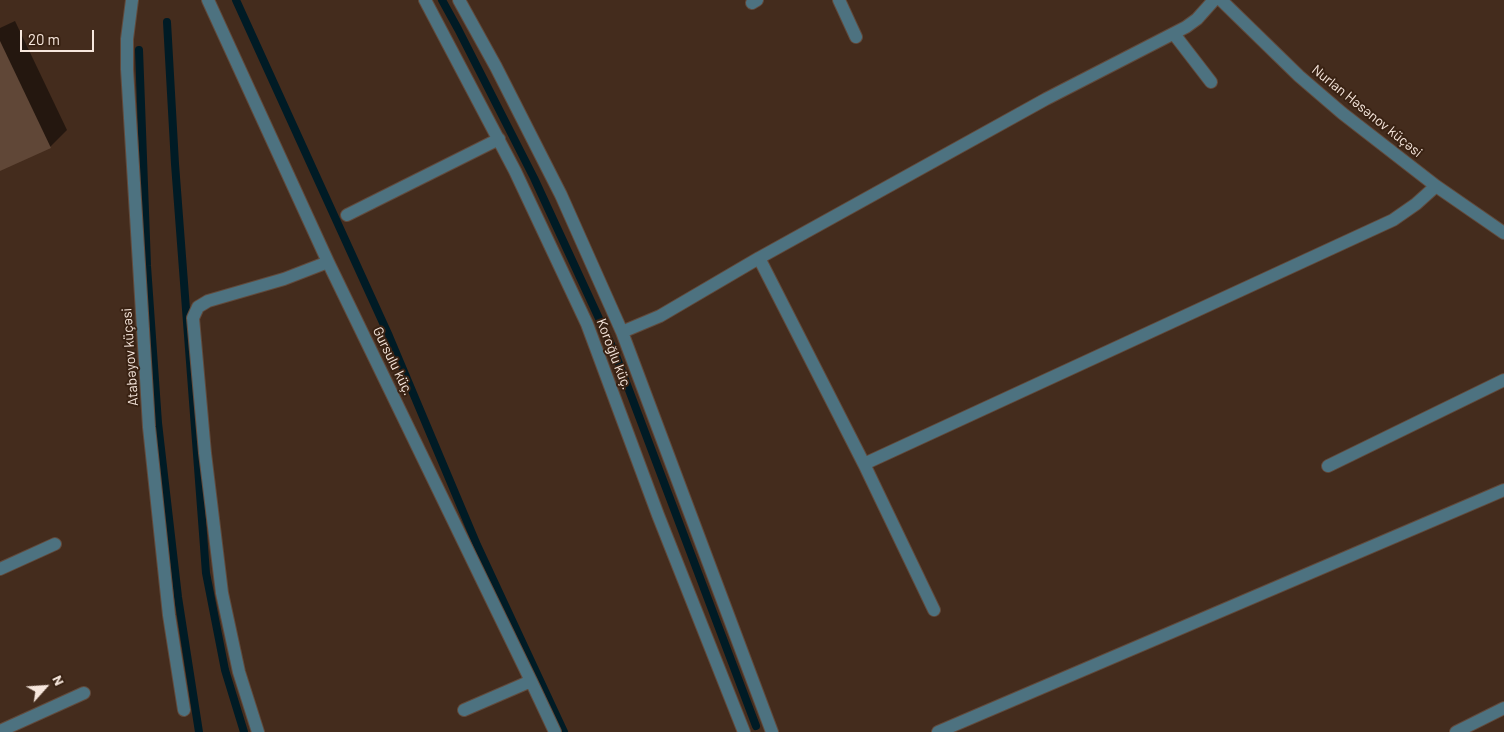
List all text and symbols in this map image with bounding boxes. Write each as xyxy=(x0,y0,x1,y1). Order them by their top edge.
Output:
scale bar xyxy=(22,20,96,52)
text: 20 m xyxy=(28,30,60,48)
street label: Nurlan Həsənov küçəsi xyxy=(1308,61,1426,161)
street label: Atabəyov küçəsi xyxy=(118,307,142,407)
street label: Koroğlu küç. xyxy=(593,316,635,392)
street label: Gursulu küç. xyxy=(369,324,417,398)
north arrow xyxy=(20,662,70,712)
text: N xyxy=(49,672,69,688)

